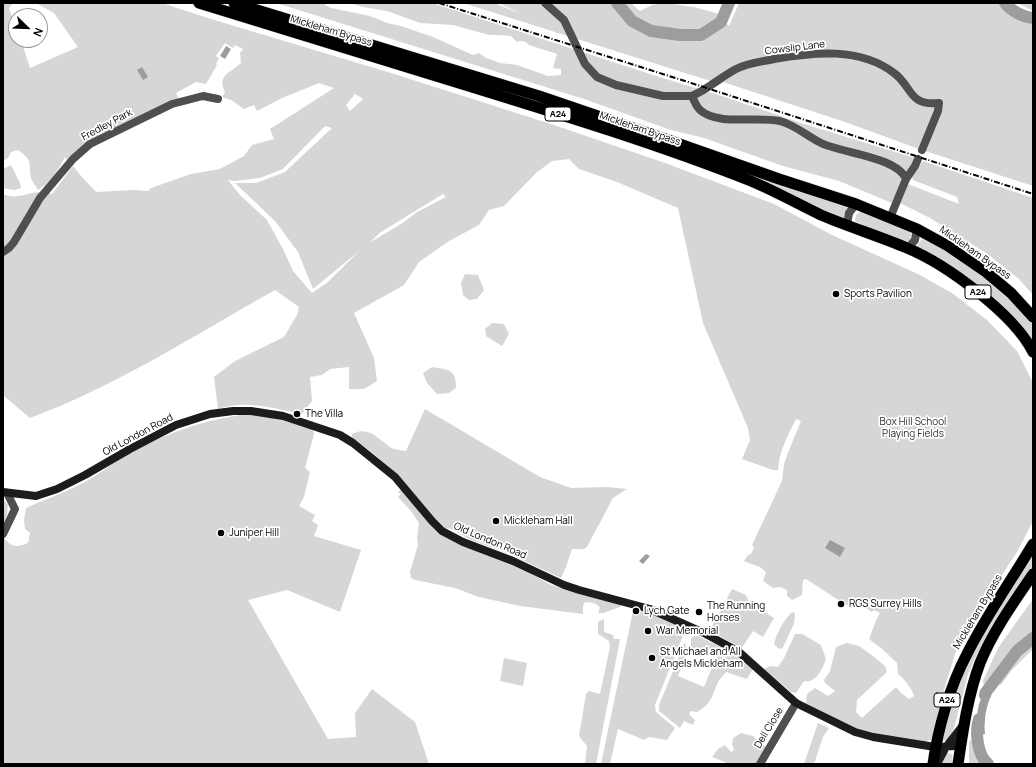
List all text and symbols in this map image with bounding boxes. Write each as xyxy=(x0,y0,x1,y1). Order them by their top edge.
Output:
north arrow xyxy=(8,8,48,48)
street label: Mickleham Bypass xyxy=(289,13,373,49)
text: N xyxy=(30,26,47,39)
street label: Cowslip Lane xyxy=(764,38,826,58)
street label: Fredley Park xyxy=(80,107,134,143)
road number: A24 xyxy=(545,107,571,121)
street label: Mickleham Bypass xyxy=(598,110,682,148)
street label: Mickleham Bypass xyxy=(937,224,1013,282)
road number: A24 xyxy=(965,285,991,299)
place label: Sports Pavilion xyxy=(844,288,912,300)
marker: Sports Pavilion xyxy=(831,289,841,299)
place label: The Villa xyxy=(305,408,343,420)
marker: The Villa xyxy=(292,409,302,419)
street label: Old London Road xyxy=(101,411,175,459)
park label: Box Hill School Playing Fields xyxy=(880,416,946,440)
place label: Mickleham Hall xyxy=(504,515,572,527)
marker: Mickleham Hall xyxy=(491,516,501,526)
street label: Old London Road xyxy=(452,520,528,562)
place label: Juniper Hill xyxy=(229,527,279,539)
marker: Juniper Hill xyxy=(216,528,226,538)
street label: Mickleham Bypass xyxy=(951,573,1005,651)
place label: RGS Surrey Hills xyxy=(849,598,922,610)
marker: RGS Surrey Hills xyxy=(836,599,846,609)
place label: The Running Horses xyxy=(707,600,765,624)
place label: Lych Gate xyxy=(644,605,689,617)
marker: Lych Gate xyxy=(631,606,641,616)
marker: The Running Horses xyxy=(694,607,704,617)
place label: War Memorial xyxy=(656,625,718,637)
marker: War Memorial xyxy=(643,626,653,636)
place label: St Michael and All Angels Mickleham xyxy=(660,646,743,670)
marker: St Michael and All Angels Mickleham xyxy=(647,653,657,663)
road number: A24 xyxy=(934,693,960,707)
street label: Dell Close xyxy=(752,705,786,751)

